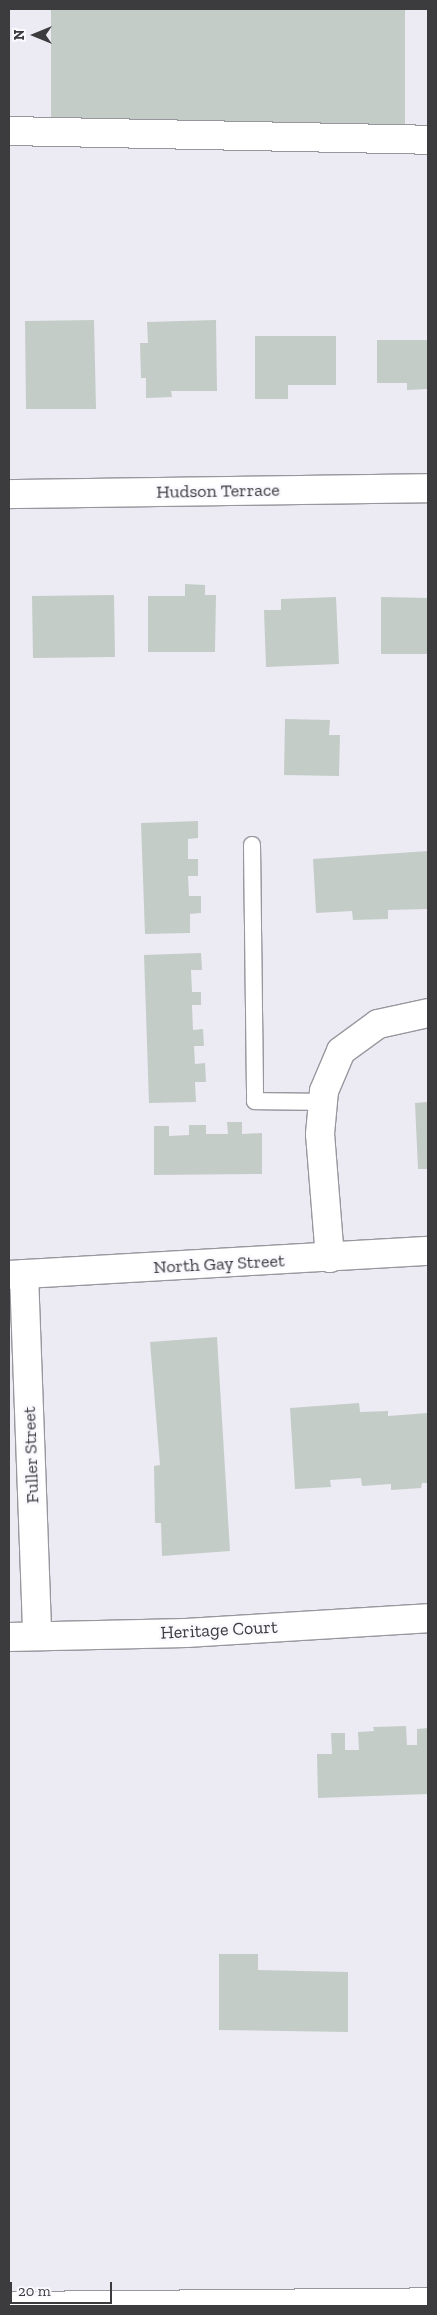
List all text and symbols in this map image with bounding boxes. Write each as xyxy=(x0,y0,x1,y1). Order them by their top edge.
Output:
north arrow xyxy=(10,10,60,60)
text: N xyxy=(11,30,28,40)
street label: Hudson Terrace xyxy=(156,479,280,503)
street label: North Gay Street xyxy=(153,1250,285,1278)
street label: Fuller Street xyxy=(19,1406,43,1504)
street label: Heritage Court xyxy=(160,1616,278,1644)
scale bar xyxy=(12,2272,115,2304)
text: 20 m xyxy=(18,2282,51,2300)

